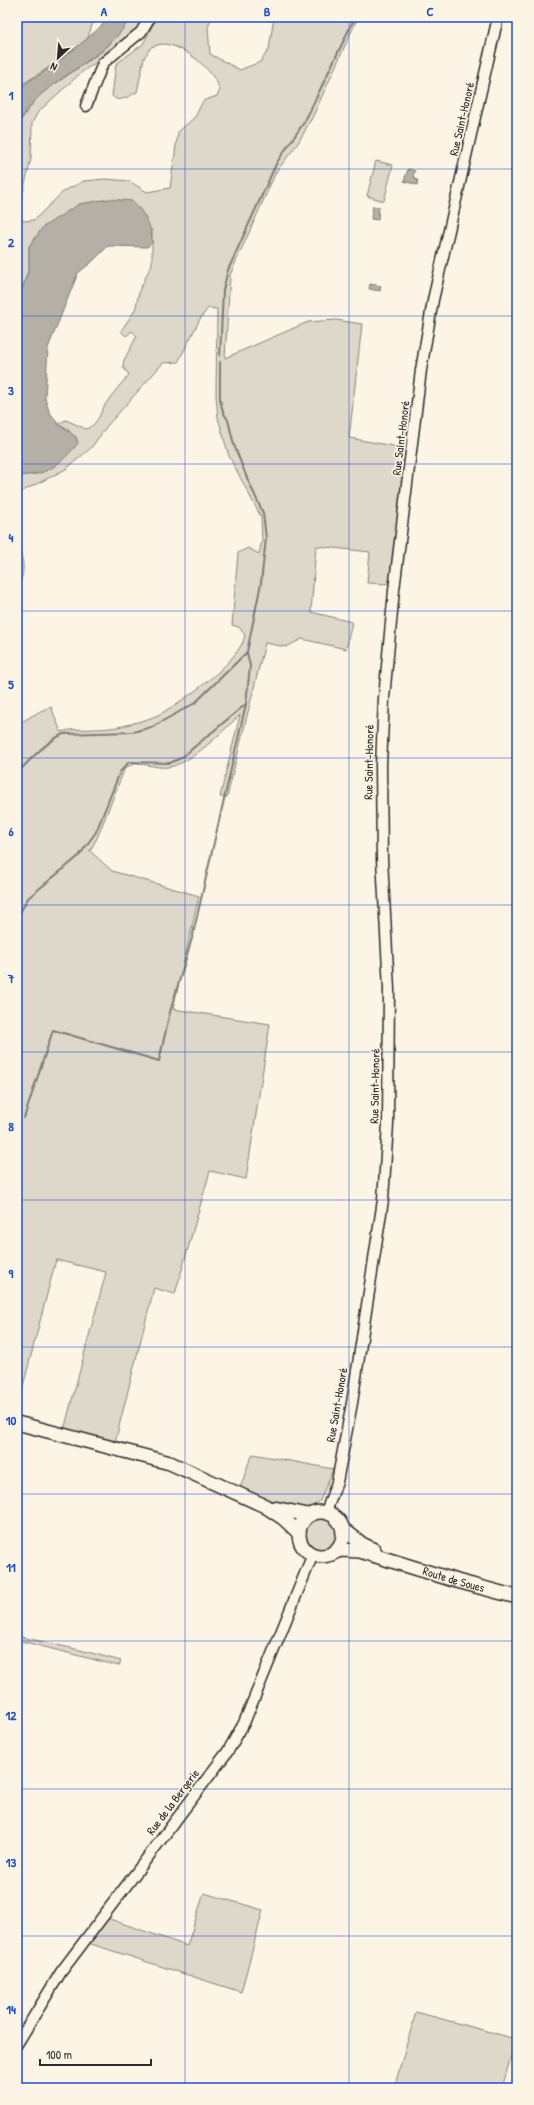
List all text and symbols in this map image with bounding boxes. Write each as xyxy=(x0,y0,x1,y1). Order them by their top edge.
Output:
text: A xyxy=(101,2,108,20)
text: B xyxy=(264,2,271,20)
text: C xyxy=(426,2,434,20)
north arrow xyxy=(38,38,78,78)
text: N xyxy=(48,59,59,75)
street label: Rue Saint-Honoré xyxy=(445,80,478,157)
text: 1 xyxy=(9,86,14,104)
text: 2 xyxy=(8,233,15,251)
text: 3 xyxy=(8,381,14,399)
street label: Rue Saint-Honoré xyxy=(387,399,414,476)
text: 4 xyxy=(9,528,14,546)
text: 5 xyxy=(8,675,14,693)
street label: Rue Saint-Honoré xyxy=(359,724,378,800)
text: 6 xyxy=(8,822,14,840)
text: 7 xyxy=(7,969,15,987)
street label: Rue Saint-Honoré xyxy=(365,1048,384,1124)
text: 8 xyxy=(8,1117,14,1135)
text: 9 xyxy=(9,1264,14,1282)
street label: Rue Saint-Honoré xyxy=(322,1366,351,1443)
text: 10 xyxy=(6,1411,16,1429)
text: 11 xyxy=(6,1558,16,1576)
street label: Route de Soues xyxy=(421,1562,487,1596)
text: 12 xyxy=(6,1706,17,1724)
street label: Rue de la Bergerie xyxy=(142,1765,203,1838)
text: 13 xyxy=(6,1853,16,1871)
text: 14 xyxy=(6,2000,16,2018)
scale bar xyxy=(40,2041,151,2067)
text: 100 m xyxy=(46,2046,72,2063)

